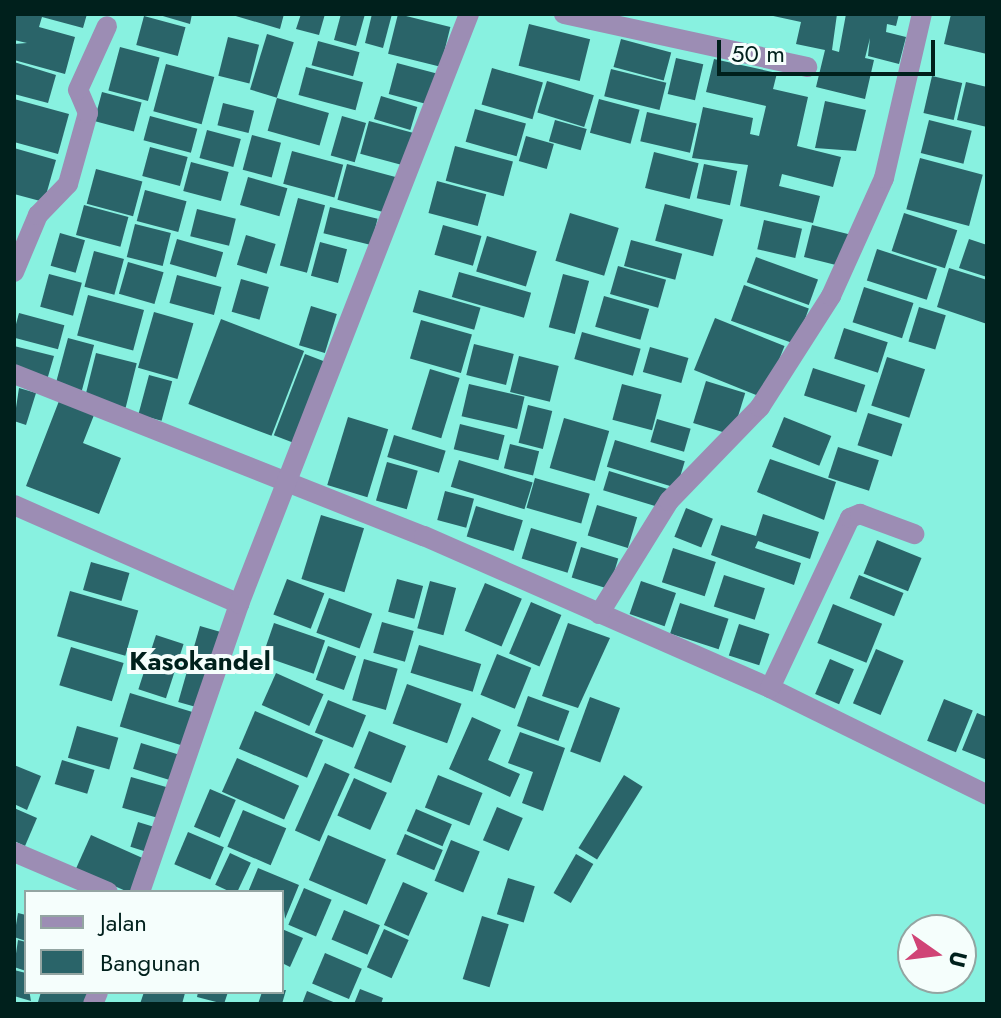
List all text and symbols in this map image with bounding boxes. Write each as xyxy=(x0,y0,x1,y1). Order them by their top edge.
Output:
scale bar xyxy=(721,24,939,74)
text: 50 m xyxy=(731,36,785,71)
district label: Kasokandel xyxy=(129,646,271,678)
legend xyxy=(24,890,284,994)
text: Jalan xyxy=(100,905,147,940)
north arrow xyxy=(897,914,977,994)
text: Bangunan xyxy=(100,945,201,980)
text: U xyxy=(941,948,976,971)

